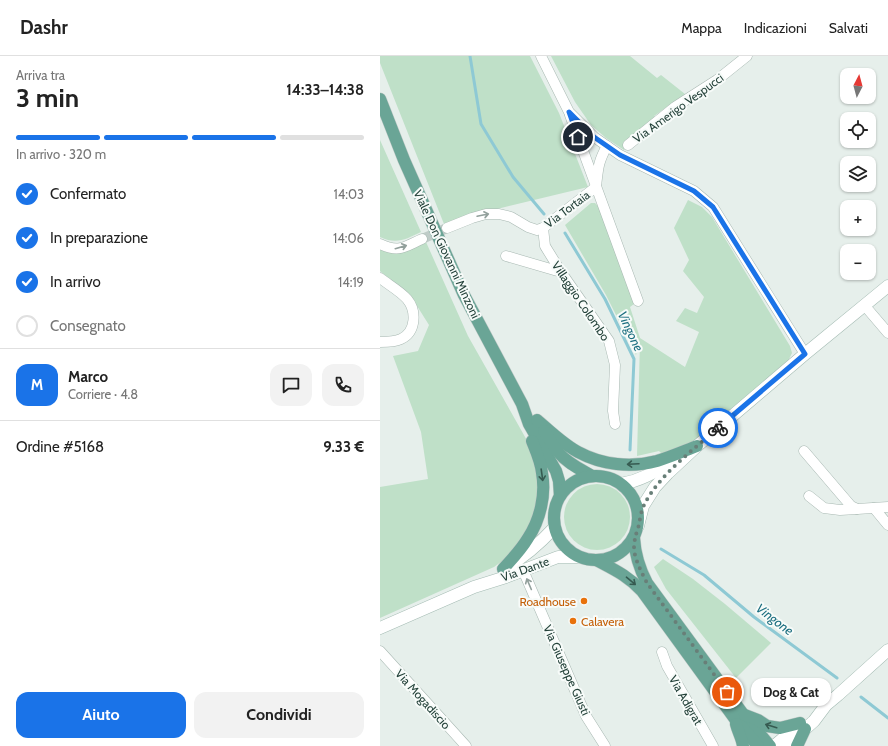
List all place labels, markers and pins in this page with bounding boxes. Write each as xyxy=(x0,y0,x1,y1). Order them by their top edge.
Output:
pin xyxy=(561,120,595,154)
place label: Roadhouse xyxy=(519,594,576,609)
marker: Roadhouse xyxy=(579,596,589,606)
place label: Calavera xyxy=(581,614,624,629)
marker: Calavera xyxy=(568,616,578,626)
pin xyxy=(710,675,744,709)
callout: Dog & Cat xyxy=(751,678,831,706)

